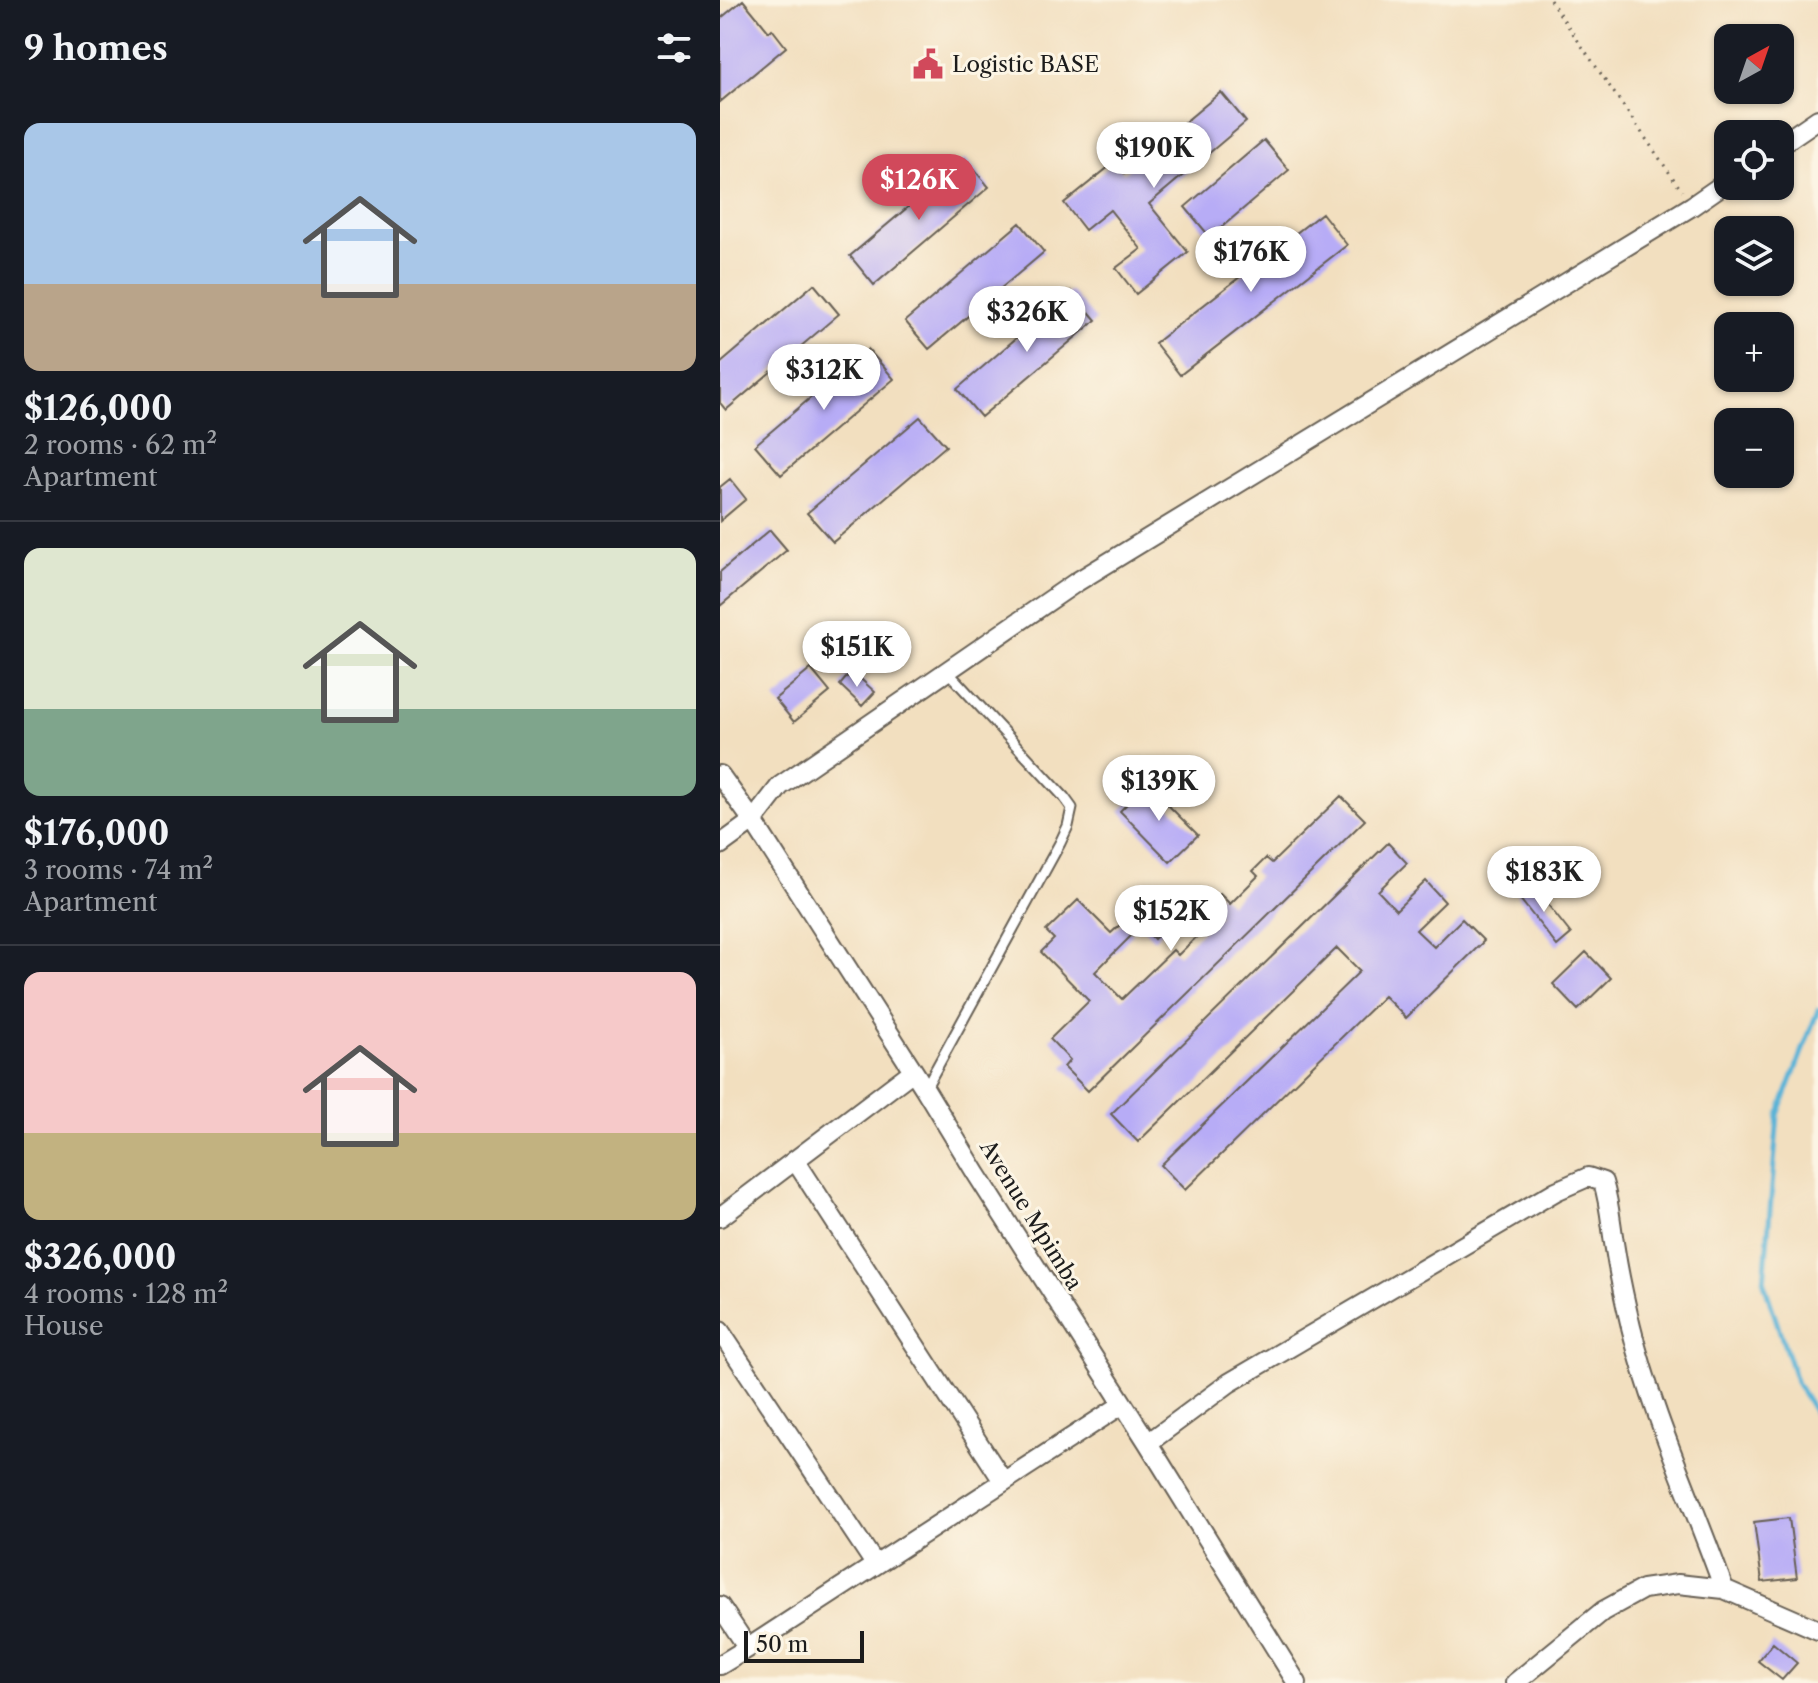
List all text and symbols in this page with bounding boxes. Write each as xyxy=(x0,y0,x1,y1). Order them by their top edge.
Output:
north arrow xyxy=(1714,24,1794,104)
map controls xyxy=(1714,24,1794,488)
icon: filters xyxy=(652,26,696,70)
text: 9 homes xyxy=(24,27,168,69)
public building icon: Logistic BASE xyxy=(911,47,945,81)
place label: Logistic BASE xyxy=(952,51,1099,78)
button: locate xyxy=(1714,120,1794,200)
pin: $190K xyxy=(1098,122,1210,190)
text: $190K xyxy=(1114,132,1194,164)
pin: $126K xyxy=(863,154,975,222)
text: $126K xyxy=(880,164,958,196)
icon: home xyxy=(288,175,432,319)
button: layers xyxy=(1714,216,1794,296)
pin: $176K xyxy=(1195,226,1307,294)
text: $176K xyxy=(1213,236,1289,268)
pin: $326K xyxy=(971,286,1083,354)
text: $326K xyxy=(987,296,1067,328)
button: + xyxy=(1714,312,1794,392)
pin: $312K xyxy=(768,344,880,412)
text: $312K xyxy=(785,354,863,386)
text: $126,000 xyxy=(24,387,173,429)
button: − xyxy=(1714,408,1794,488)
text: 2 rooms · 62 m² xyxy=(24,429,217,461)
text: Apartment xyxy=(24,461,157,493)
icon: home xyxy=(288,600,432,744)
pin: $151K xyxy=(801,621,913,689)
text: $151K xyxy=(820,631,894,663)
pin: $139K xyxy=(1103,755,1215,823)
text: $139K xyxy=(1120,765,1198,797)
text: $176,000 xyxy=(24,812,169,854)
pin: $183K xyxy=(1488,846,1600,914)
text: 3 rooms · 74 m² xyxy=(24,854,213,886)
text: $183K xyxy=(1505,856,1583,888)
pin: $152K xyxy=(1115,885,1227,953)
text: Apartment xyxy=(24,886,157,918)
text: $152K xyxy=(1133,895,1209,927)
icon: home xyxy=(288,1024,432,1168)
street label: Avenue Mpimba xyxy=(974,1134,1088,1295)
text: $326,000 xyxy=(24,1236,177,1278)
text: 4 rooms · 128 m² xyxy=(24,1278,228,1310)
text: House xyxy=(24,1310,104,1342)
scale bar xyxy=(744,1627,864,1663)
text: 50 m xyxy=(756,1631,808,1658)

